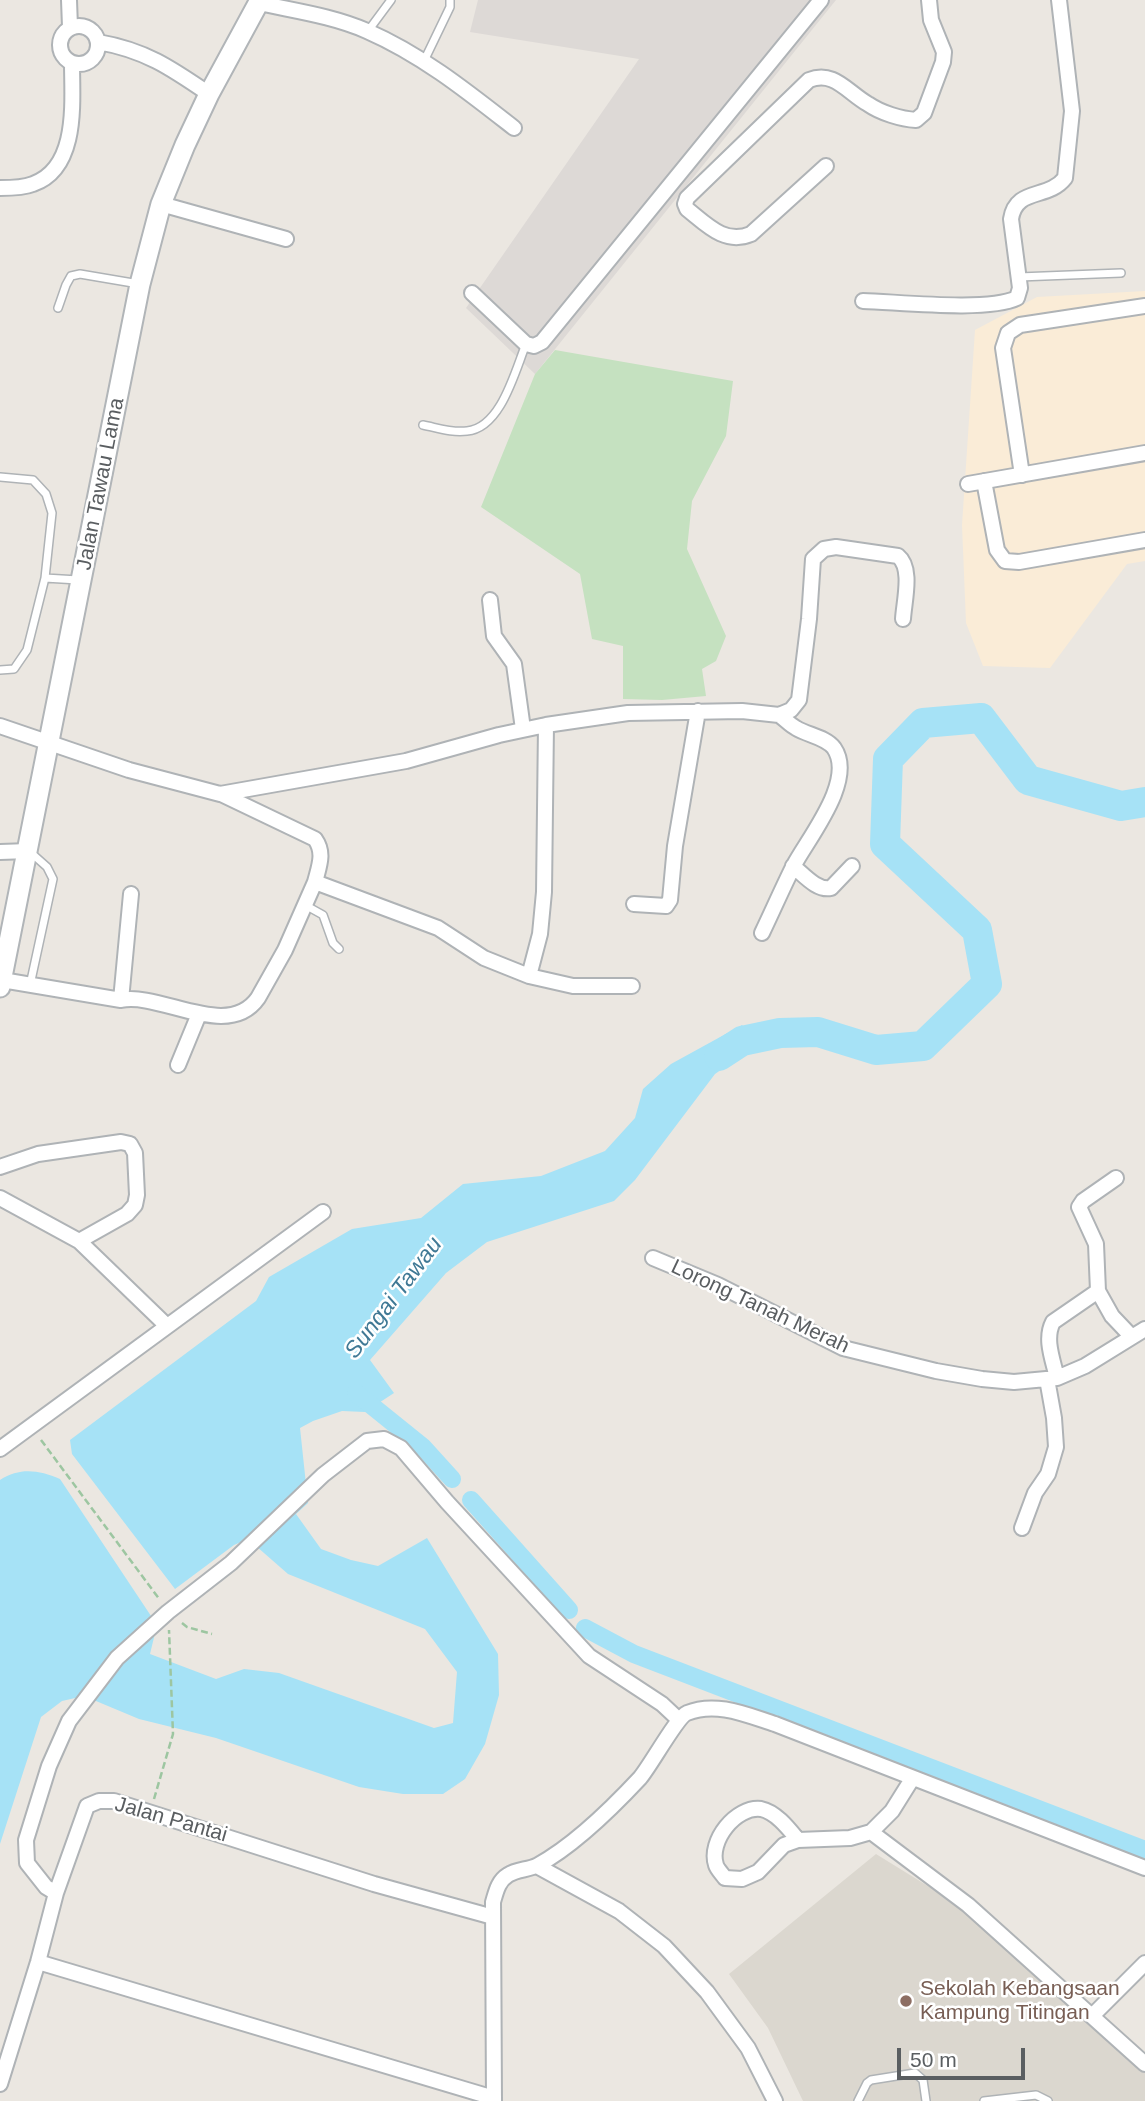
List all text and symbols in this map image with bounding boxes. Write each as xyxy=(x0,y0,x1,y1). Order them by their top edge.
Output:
street label: Jalan Tawau Lama xyxy=(72,396,130,572)
water label: Sungai Tawau xyxy=(339,1232,449,1364)
street label: Lorong Tanah Merah xyxy=(667,1255,853,1359)
street label: Jalan Pantai xyxy=(112,1792,230,1848)
place label: Sekolah Kebangsaan Kampung Titingan xyxy=(920,1976,1120,2026)
marker: Sekolah Kebangsaan Kampung Titingan xyxy=(898,1993,914,2009)
scale bar xyxy=(900,2035,1028,2078)
text: 50 m xyxy=(910,2048,957,2071)

